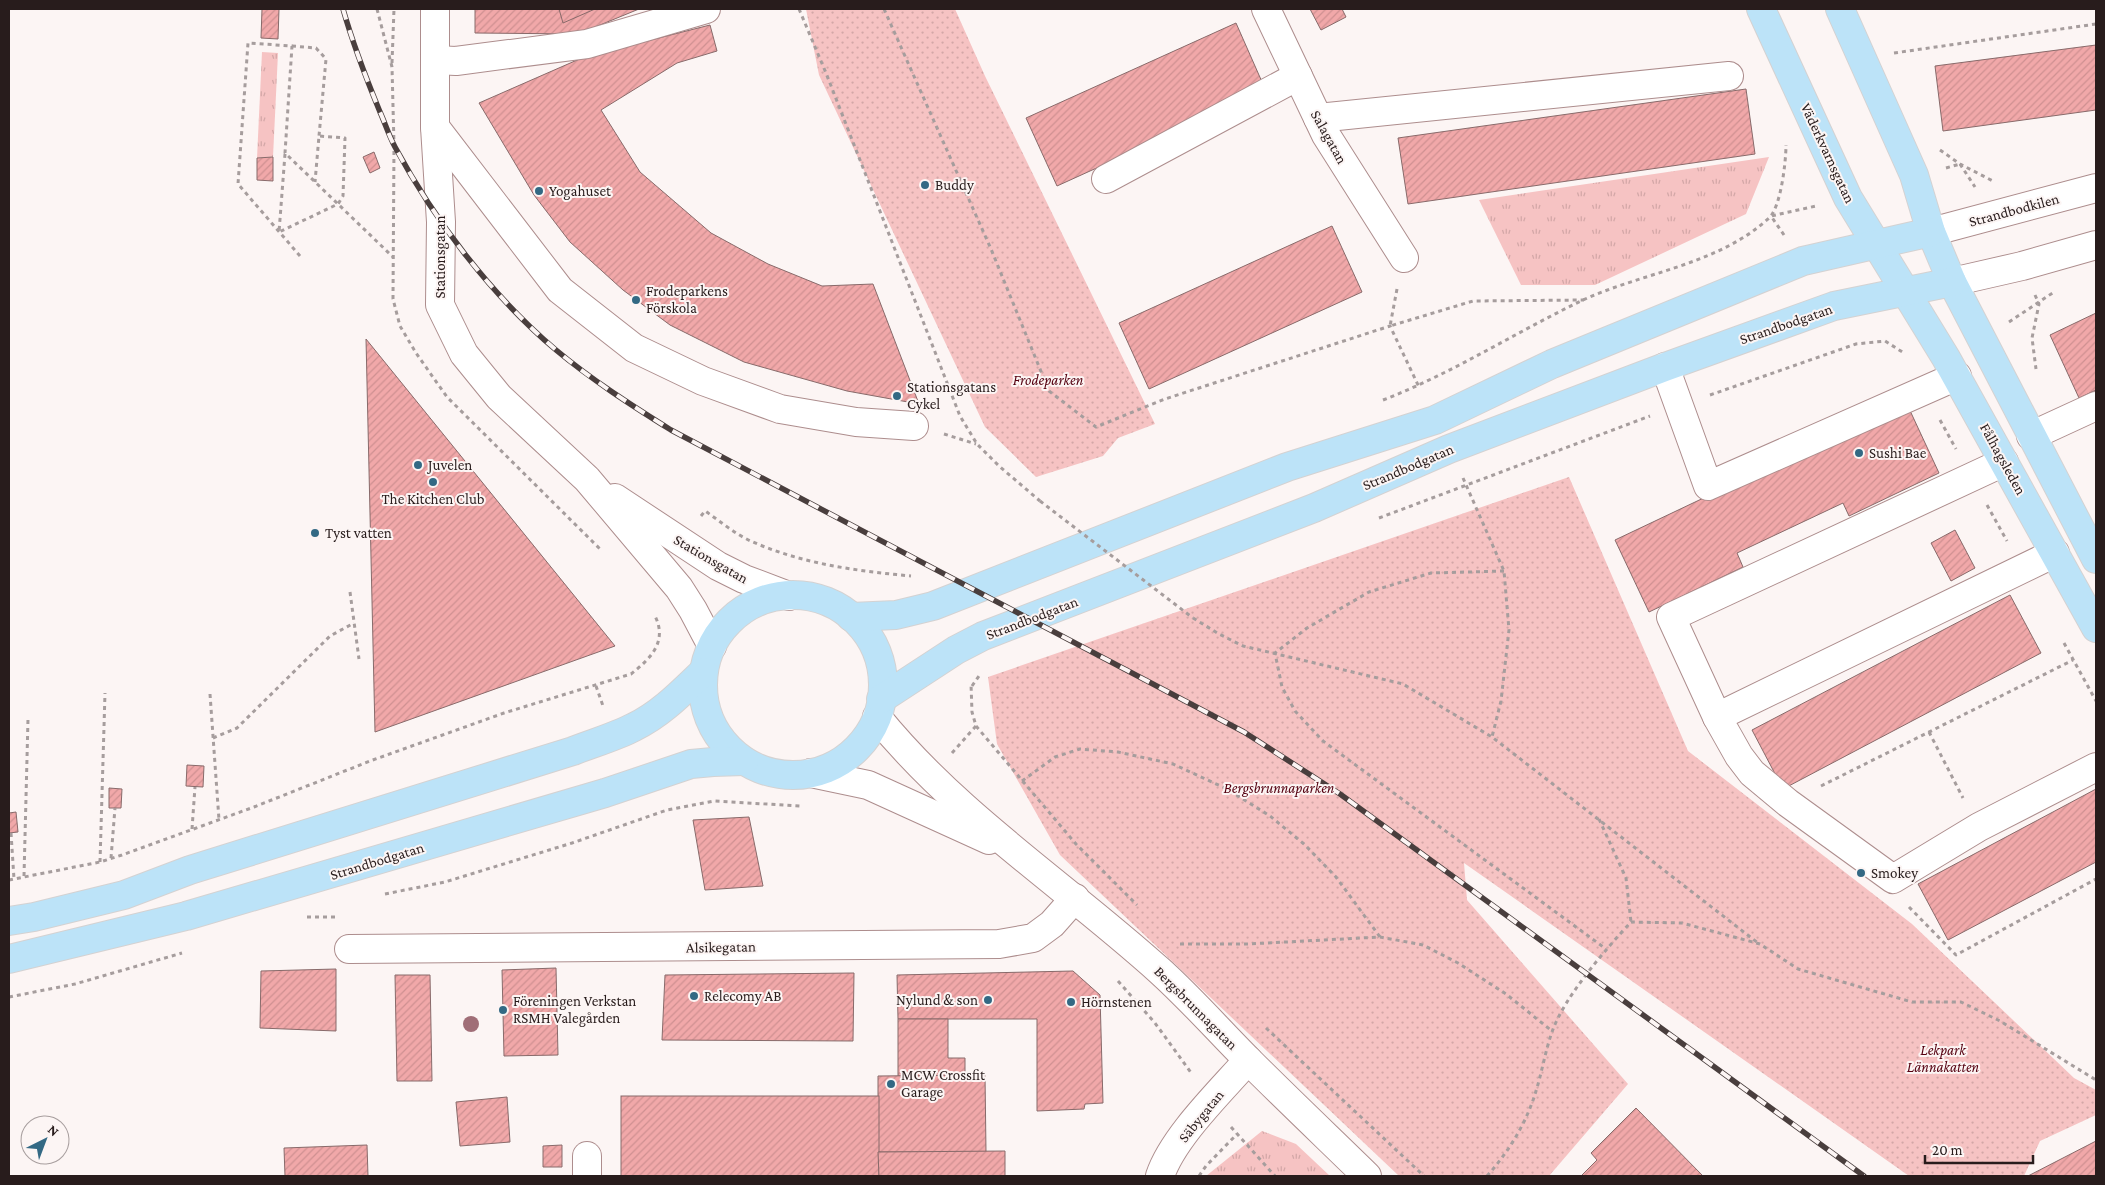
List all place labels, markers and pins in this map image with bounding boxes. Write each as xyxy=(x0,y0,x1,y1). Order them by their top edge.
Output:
place label: Buddy xyxy=(935,177,974,194)
marker: Buddy xyxy=(919,179,931,191)
place label: Yogahuset xyxy=(549,183,612,200)
marker: Yogahuset xyxy=(533,185,545,197)
place label: Frodeparkens Förskola xyxy=(646,283,728,316)
marker: Frodeparkens Förskola xyxy=(630,294,642,306)
place label: Stationsgatans Cykel xyxy=(907,379,996,413)
marker: Stationsgatans Cykel xyxy=(891,390,903,402)
place label: Sushi Bae xyxy=(1869,445,1927,461)
marker: Sushi Bae xyxy=(1853,447,1865,459)
place label: Juvelen xyxy=(426,457,472,474)
marker: Juvelen xyxy=(412,459,424,471)
marker: The Kitchen Club xyxy=(427,476,439,488)
place label: The Kitchen Club xyxy=(381,491,485,507)
place label: Tyst vatten xyxy=(325,525,392,542)
marker: Tyst vatten xyxy=(309,527,321,539)
place label: Smokey xyxy=(1871,865,1918,882)
marker: Smokey xyxy=(1855,867,1867,879)
place label: Relecomy AB xyxy=(704,988,781,1005)
marker: Relecomy AB xyxy=(688,990,700,1002)
place label: Nylund & son xyxy=(896,992,978,1009)
place label: Föreningen Verkstan RSMH Valegården xyxy=(513,993,636,1027)
marker: Nylund & son xyxy=(982,994,994,1006)
place label: Hörnstenen xyxy=(1081,994,1152,1010)
marker: Hörnstenen xyxy=(1065,996,1077,1008)
marker: Föreningen Verkstan RSMH Valegården xyxy=(497,1004,509,1016)
place label: MCW Crossfit Garage xyxy=(901,1067,986,1101)
marker: MCW Crossfit Garage xyxy=(885,1078,897,1090)

